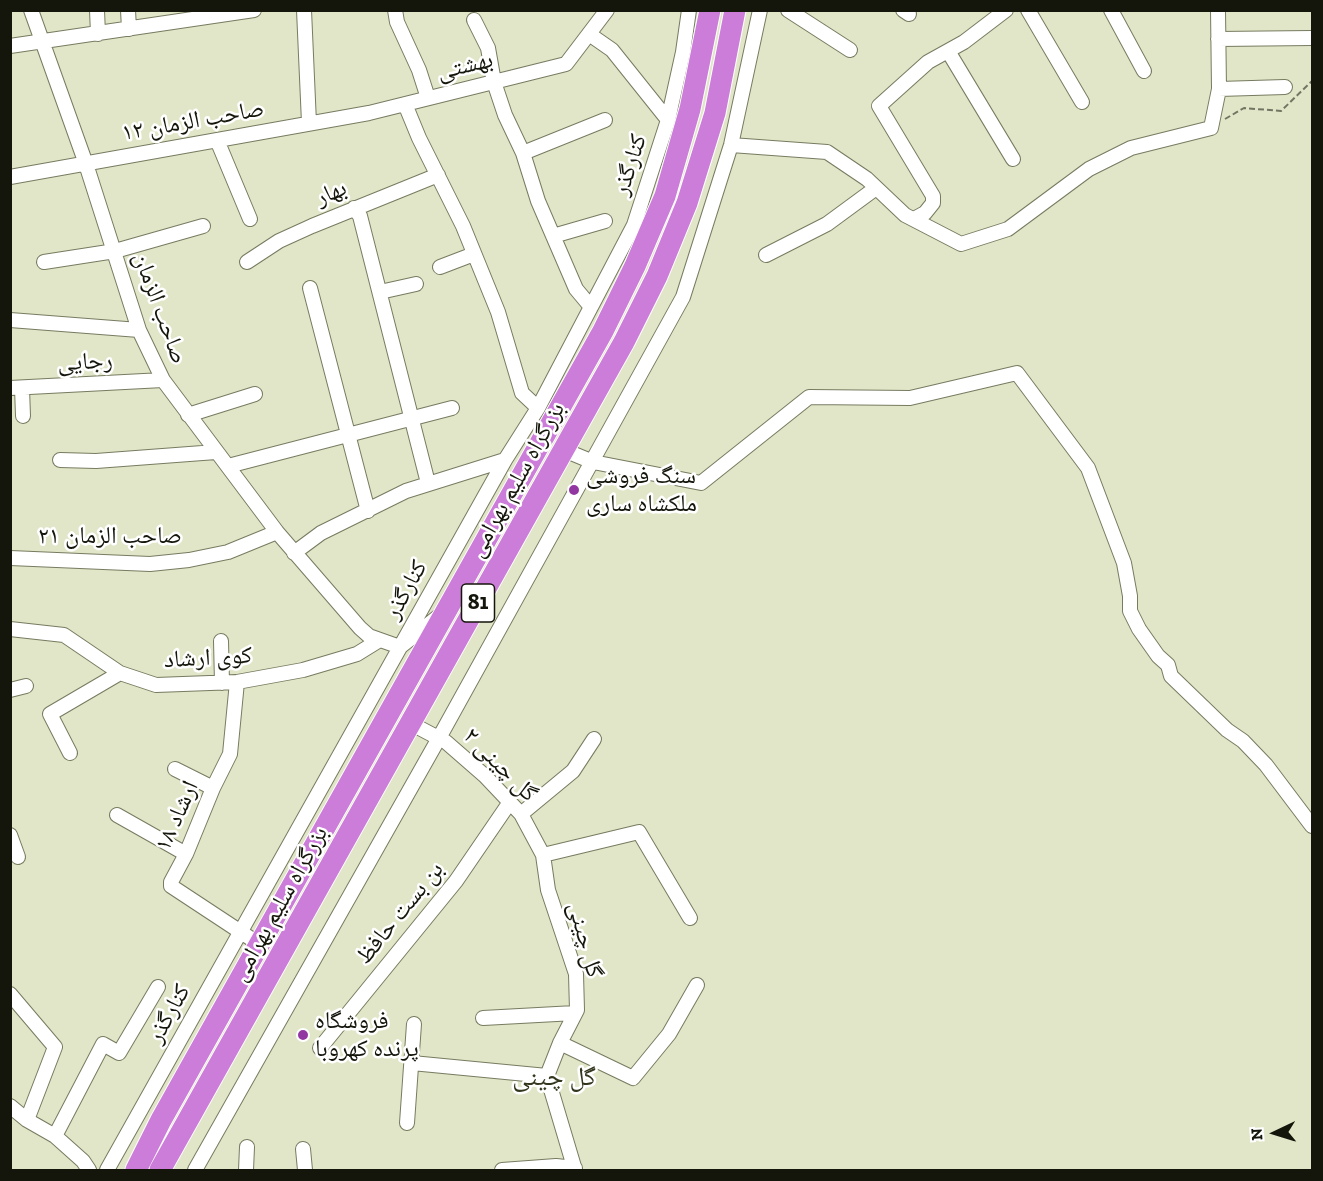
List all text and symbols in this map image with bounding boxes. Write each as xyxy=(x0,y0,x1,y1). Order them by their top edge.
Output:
street label: بهشتی xyxy=(434,45,496,87)
street label: صاحب الزمان ۱۲ xyxy=(120,94,266,148)
street label: کنارگذر xyxy=(607,131,653,199)
street label: بهار xyxy=(311,174,351,212)
street label: صاحب الزمان xyxy=(126,248,194,368)
street label: رجایی xyxy=(57,346,113,378)
street label: بزرگراه سلیم بهرامی xyxy=(462,397,572,563)
place label: سنگ فروشی ملکشاه ساری xyxy=(586,462,697,518)
marker: سنگ فروشی ملکشاه ساری xyxy=(567,483,581,497)
street label: صاحب الزمان ۲۱ xyxy=(38,522,182,550)
street label: کنارگذر xyxy=(378,556,434,624)
road number: 81 xyxy=(462,584,494,622)
street label: کوی ارشاد xyxy=(163,641,253,675)
street label: گل چینی ۲ xyxy=(457,722,543,808)
street label: ارشاد ۱۸ xyxy=(149,776,205,856)
street label: بزرگراه سلیم بهرامی xyxy=(225,821,335,987)
street label: بن بست حافظ xyxy=(350,856,450,970)
street label: گل چینی xyxy=(561,899,609,981)
street label: کنارگذر xyxy=(141,980,197,1048)
place label: فروشگاه پرنده کهروبا xyxy=(315,1007,419,1063)
marker: فروشگاه پرنده کهروبا xyxy=(296,1028,310,1042)
district label: گل چینی xyxy=(512,1062,596,1094)
north arrow xyxy=(1245,1103,1305,1163)
text: N xyxy=(1247,1128,1266,1141)

